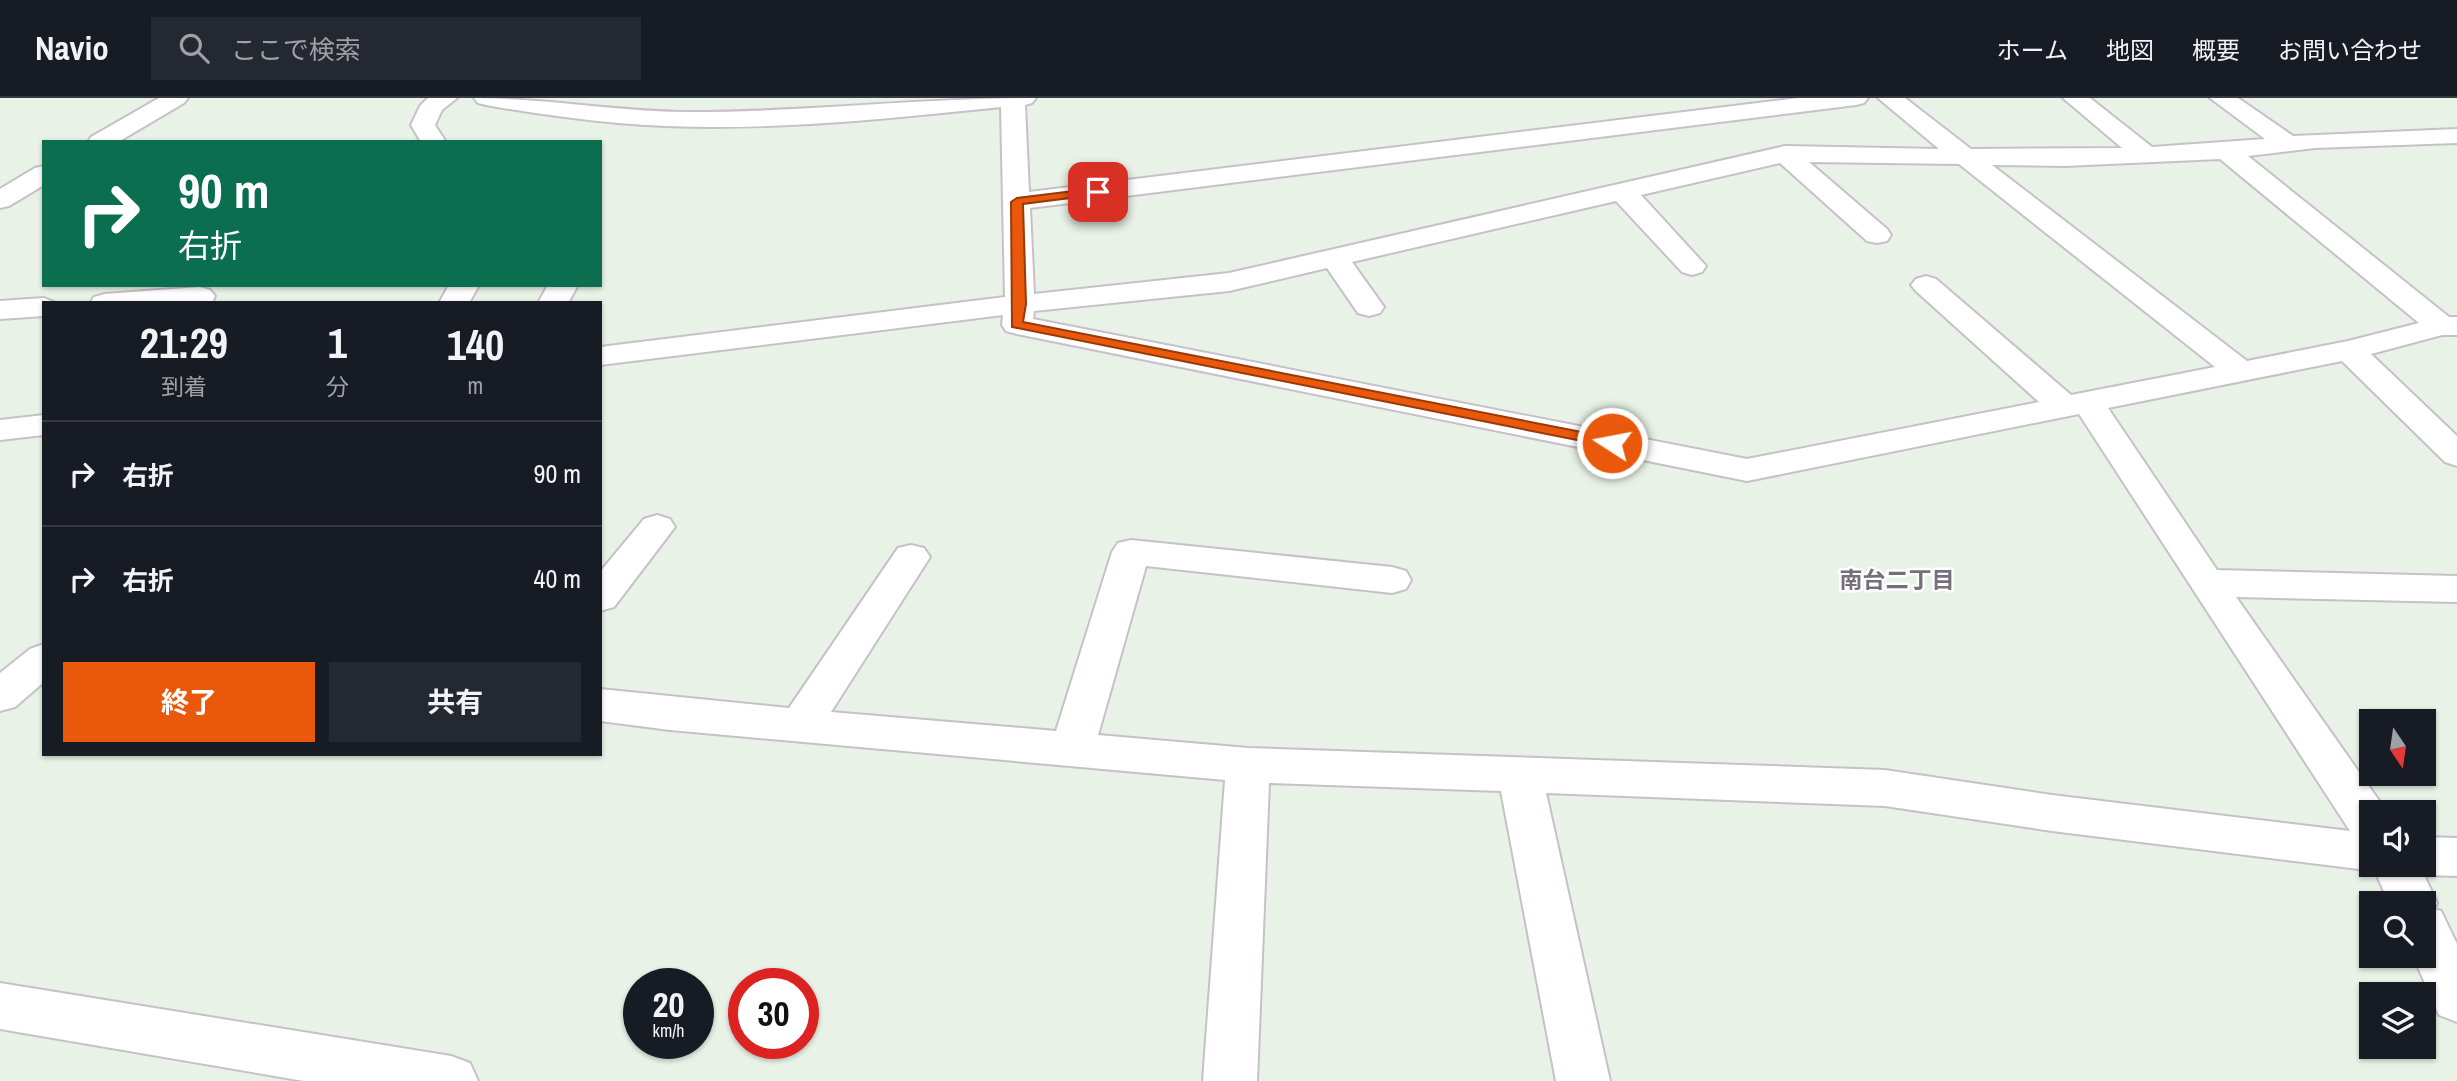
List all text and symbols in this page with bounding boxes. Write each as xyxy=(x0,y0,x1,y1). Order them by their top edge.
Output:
search box xyxy=(151,17,641,80)
text: Navio xyxy=(35,26,109,70)
icon: search xyxy=(175,29,213,67)
text: ここで検索 xyxy=(231,32,361,67)
text: ホーム xyxy=(1997,34,2068,66)
text: 地図 xyxy=(2106,34,2154,66)
text: 概要 xyxy=(2192,34,2240,66)
text: お問い合わせ xyxy=(2278,34,2422,66)
text: 90 m xyxy=(178,157,270,223)
pin xyxy=(1068,162,1128,222)
icon: right xyxy=(63,168,154,259)
icon: arrive xyxy=(1079,173,1117,211)
text: 右折 xyxy=(178,224,242,267)
text: 21:29 xyxy=(140,315,228,371)
text: 1 xyxy=(328,315,347,371)
text: 140 xyxy=(447,317,504,373)
text: m xyxy=(468,370,483,401)
text: 到着 xyxy=(161,371,207,402)
text: 分 xyxy=(326,371,349,402)
position arrow xyxy=(1575,406,1649,480)
icon: right xyxy=(63,455,101,493)
text: 90 m xyxy=(534,456,581,491)
text: 右折 xyxy=(122,458,174,493)
icon: right xyxy=(63,560,101,598)
text: 40 m xyxy=(534,561,581,596)
text: 右折 xyxy=(122,563,174,598)
district label: 南台二丁目 xyxy=(1840,564,1955,595)
button: 終了 xyxy=(63,662,315,742)
button: 共有 xyxy=(329,662,581,742)
north arrow xyxy=(2359,709,2436,786)
map controls xyxy=(2359,709,2436,1059)
button: sound xyxy=(2359,800,2436,877)
button: search xyxy=(2359,891,2436,968)
speed limit sign: 30 xyxy=(728,968,819,1059)
text: 20 xyxy=(653,981,684,1028)
button: layers xyxy=(2359,982,2436,1059)
text: km/h xyxy=(653,1018,685,1043)

